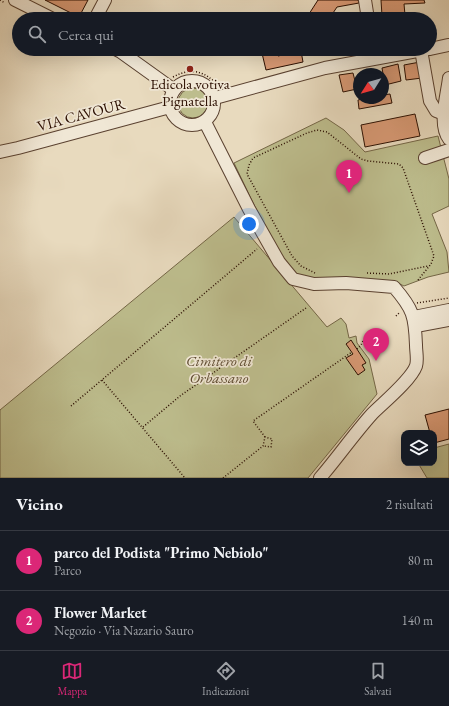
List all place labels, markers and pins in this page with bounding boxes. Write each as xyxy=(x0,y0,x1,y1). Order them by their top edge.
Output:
marker: Edicola votiva Pignatella xyxy=(185,64,195,74)
place label: Edicola votiva Pignatella xyxy=(150,74,230,110)
pin: 1 xyxy=(336,160,362,193)
pin: 2 xyxy=(363,328,389,361)

